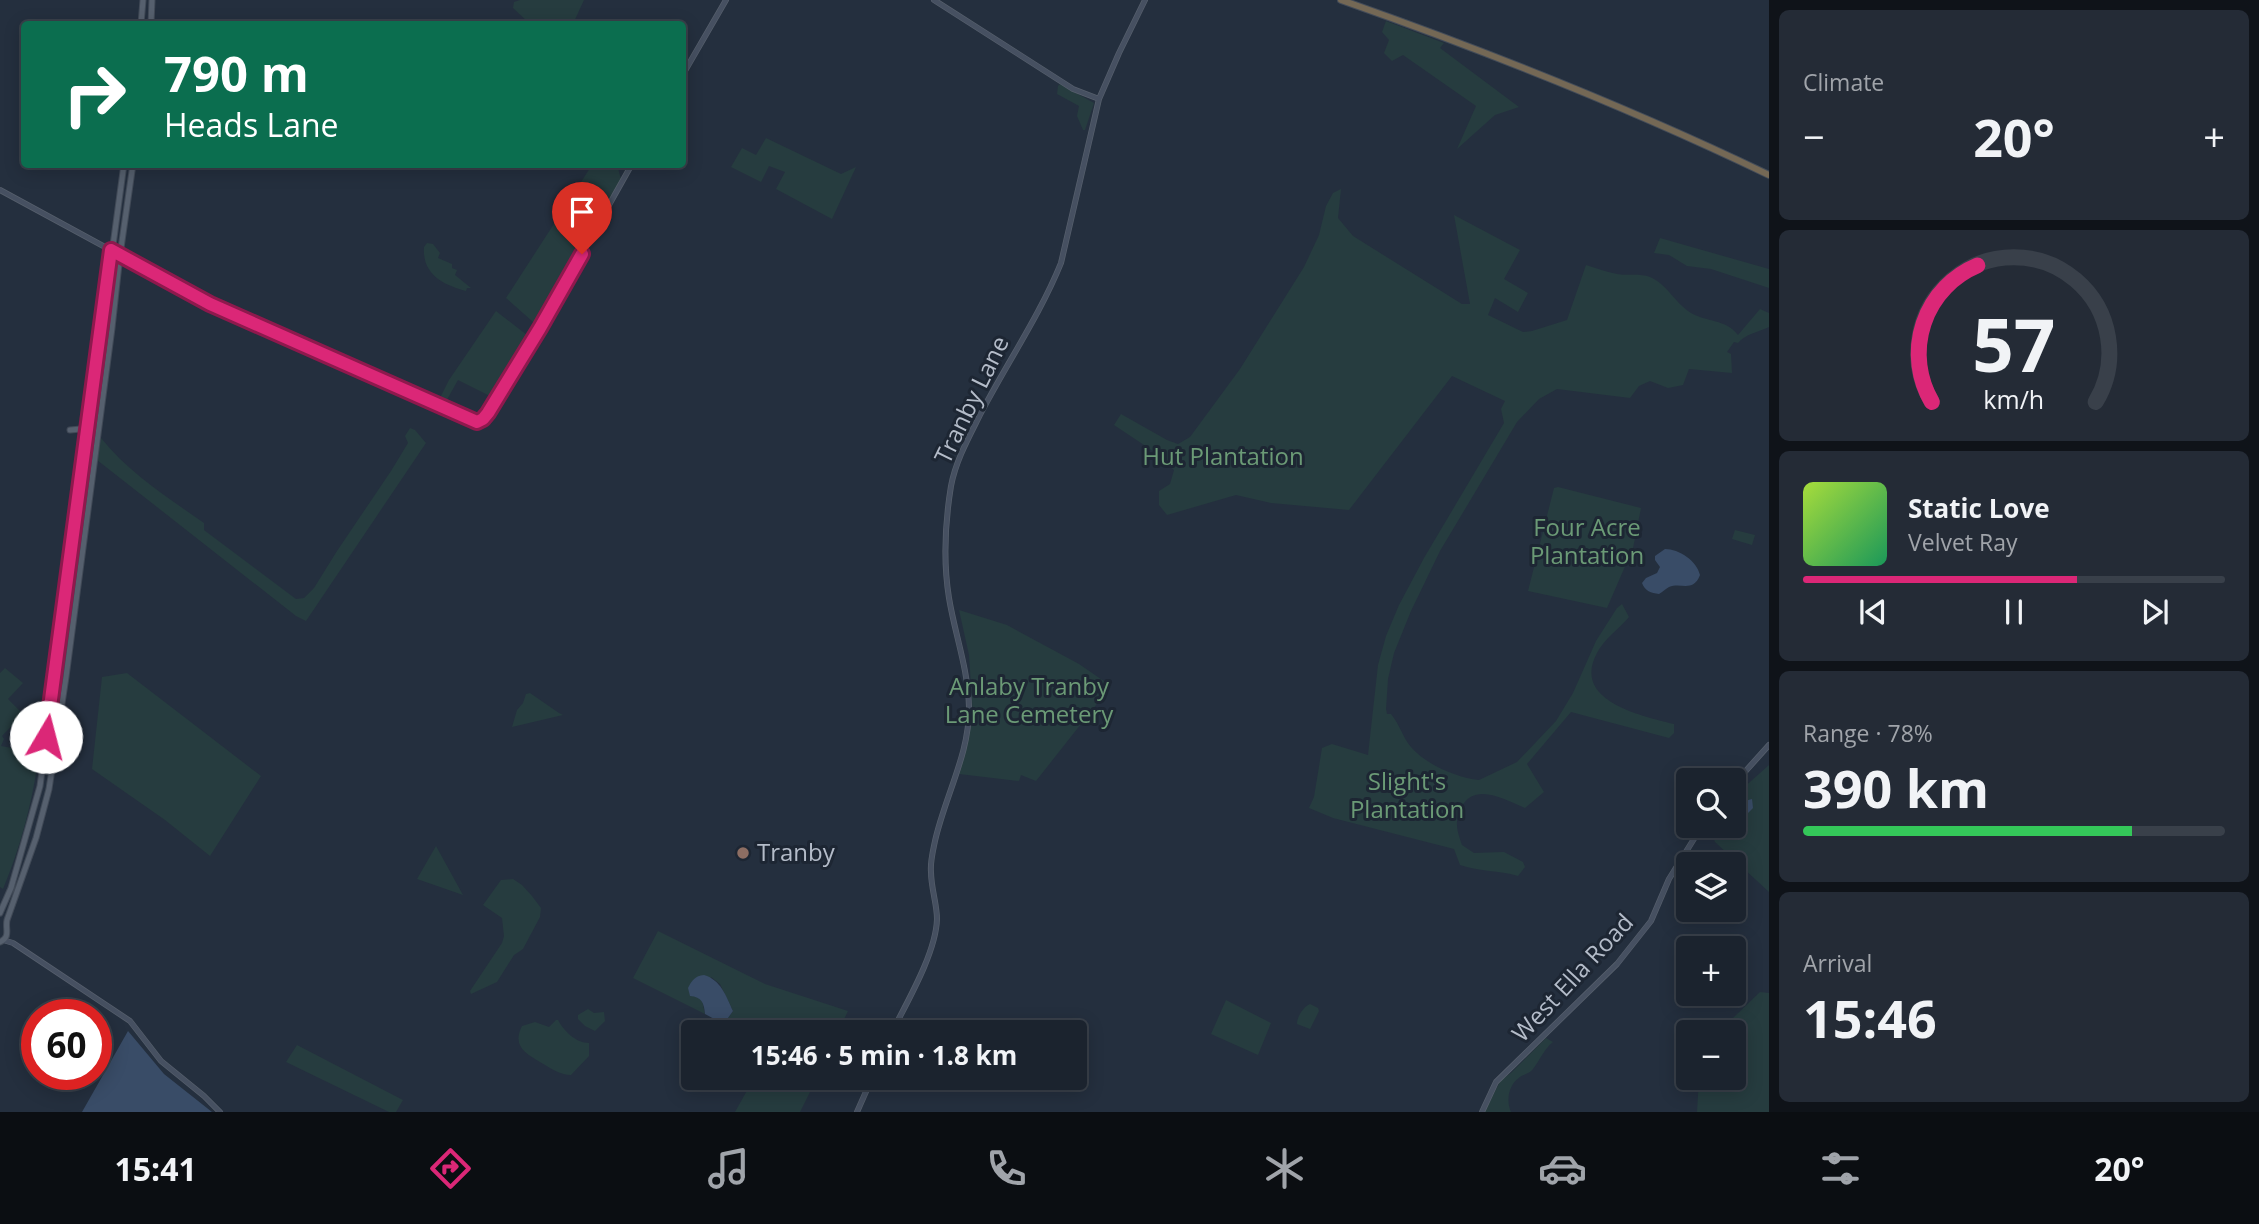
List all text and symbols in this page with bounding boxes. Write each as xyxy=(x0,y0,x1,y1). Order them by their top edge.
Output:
text: 790 m xyxy=(164,40,309,106)
icon: right xyxy=(49,49,140,140)
text: Climate xyxy=(1803,66,1884,98)
text: 20° xyxy=(1973,101,2055,172)
text: Heads Lane xyxy=(164,103,339,146)
text: − xyxy=(1803,110,1825,162)
text: + xyxy=(2203,110,2225,162)
pin xyxy=(552,182,612,254)
icon: arrive xyxy=(563,193,601,231)
text: 57 xyxy=(1972,294,2056,393)
street label: Tranby Lane xyxy=(926,330,1016,469)
text: km/h xyxy=(1984,381,2044,415)
park label: Hut Plantation xyxy=(1142,439,1304,472)
text: Static Love xyxy=(1908,490,2050,526)
park label: Four Acre Plantation xyxy=(1530,510,1644,571)
text: Velvet Ray xyxy=(1908,526,2018,558)
icon: previous xyxy=(1854,593,1892,631)
icon: pause xyxy=(1995,593,2033,631)
icon: next xyxy=(2136,593,2174,631)
park label: Anlaby Tranby Lane Cemetery xyxy=(945,669,1114,730)
position arrow xyxy=(9,700,83,774)
text: Range · 78% xyxy=(1803,717,1933,749)
text: 390 km xyxy=(1803,752,1989,823)
park label: Slight's Plantation xyxy=(1350,764,1464,825)
map controls xyxy=(1676,768,1746,1090)
button: search xyxy=(1676,768,1746,838)
place label: Tranby xyxy=(757,835,836,868)
marker: Tranby xyxy=(735,845,751,861)
button: layers xyxy=(1676,852,1746,922)
street label: West Ella Road xyxy=(1504,906,1640,1048)
button: + xyxy=(1676,936,1746,1006)
text: Arrival xyxy=(1803,947,1872,979)
text: 15:46 xyxy=(1803,982,1937,1053)
speed limit sign: 60 xyxy=(21,999,112,1090)
button: − xyxy=(1676,1020,1746,1090)
text: 15:46 · 5 min · 1.8 km xyxy=(751,1037,1017,1073)
icon: directions xyxy=(426,1144,475,1193)
icon: music xyxy=(704,1144,753,1193)
icon: phone xyxy=(982,1144,1031,1193)
icon: climate xyxy=(1260,1144,1309,1193)
icon: car xyxy=(1538,1144,1587,1193)
icon: filters xyxy=(1816,1144,1865,1193)
text: 15:41 xyxy=(115,1147,197,1190)
text: 20° xyxy=(2094,1147,2144,1190)

